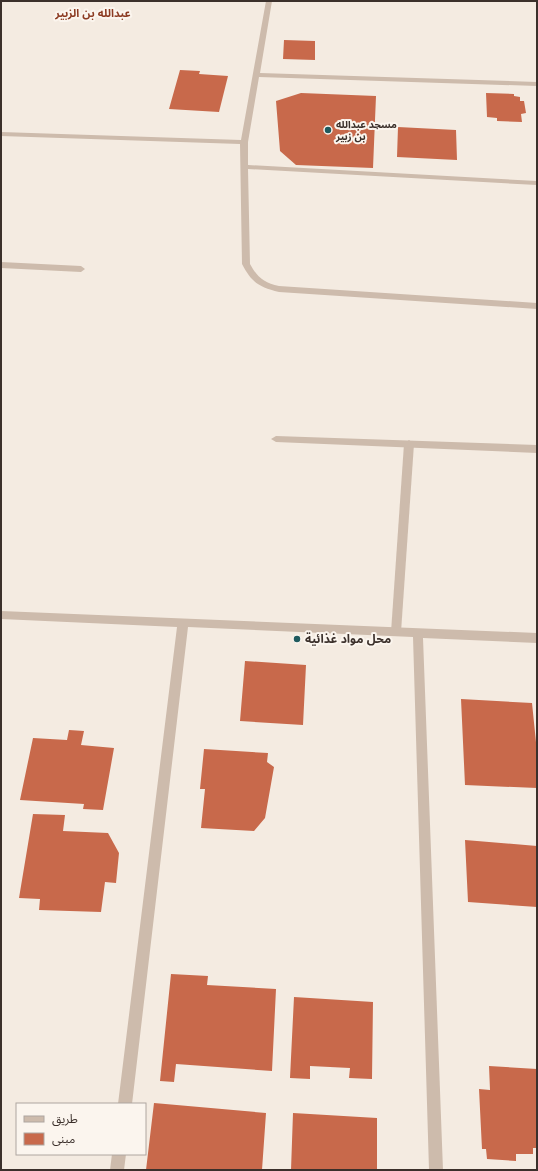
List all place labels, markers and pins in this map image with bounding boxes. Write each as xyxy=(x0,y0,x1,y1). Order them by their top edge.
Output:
place label: مسجد عبدالله بن زبير xyxy=(335,119,397,143)
marker: مسجد عبدالله بن زبير xyxy=(323,125,333,135)
place label: محل مواد غذائية xyxy=(305,632,391,646)
marker: محل مواد غذائية xyxy=(292,634,302,644)

